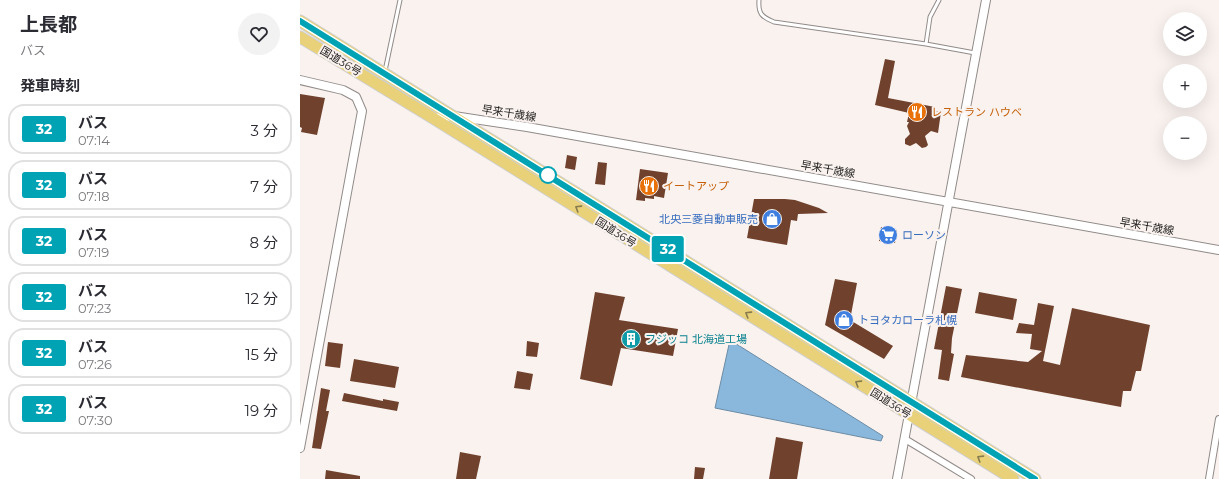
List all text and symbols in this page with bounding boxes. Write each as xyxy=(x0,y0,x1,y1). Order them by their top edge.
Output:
map controls xyxy=(1163,12,1207,160)
button: layers xyxy=(1163,12,1207,56)
text: 上長都 xyxy=(20,13,77,36)
button: heart xyxy=(238,13,280,55)
text: バス xyxy=(20,42,46,58)
street label: 国道36号 xyxy=(318,43,364,79)
button: + xyxy=(1163,64,1207,108)
text: 発車時刻 xyxy=(20,76,80,95)
restaurant icon: レストラン ハウベ xyxy=(906,101,928,123)
street label: 早来千歳線 xyxy=(481,102,537,124)
place label: レストラン ハウベ xyxy=(931,105,1022,119)
text: バス xyxy=(78,113,108,132)
button: − xyxy=(1163,116,1207,160)
text: 32 xyxy=(36,120,52,138)
text: 3 分 xyxy=(251,121,278,140)
text: 07:14 xyxy=(78,132,110,148)
street label: 早来千歳線 xyxy=(800,157,856,181)
unlabelled marker xyxy=(539,166,557,184)
text: バス xyxy=(78,169,108,188)
restaurant icon: イートアップ xyxy=(638,175,660,197)
text: 32 xyxy=(36,176,52,194)
text: 7 分 xyxy=(250,177,278,196)
place label: イートアップ xyxy=(663,179,729,193)
text: 07:18 xyxy=(78,188,110,204)
one-way arrow xyxy=(575,205,582,213)
shop icon: 北央三菱自動車販売 xyxy=(761,208,783,230)
place label: 北央三菱自動車販売 xyxy=(659,212,758,226)
street label: 国道36号 xyxy=(593,214,639,250)
street label: 早来千歳線 xyxy=(1119,214,1175,238)
supermarket icon: ローソン xyxy=(877,224,899,246)
text: バス xyxy=(78,225,108,244)
place label: ローソン xyxy=(902,228,946,242)
text: 32 xyxy=(36,232,52,250)
text: 8 分 xyxy=(249,233,278,252)
line badge: 32 xyxy=(650,236,686,262)
text: 32 xyxy=(660,240,676,258)
text: 07:19 xyxy=(78,244,109,260)
text: バス xyxy=(78,281,108,300)
text: 32 xyxy=(36,288,52,306)
text: 12 分 xyxy=(245,289,278,308)
text: 07:23 xyxy=(78,300,111,316)
shop icon: トヨタカローラ札幌 xyxy=(833,309,855,331)
one-way arrow xyxy=(745,311,752,318)
place label: トヨタカローラ札幌 xyxy=(858,313,957,327)
building icon: フジッコ 北海道工場 xyxy=(620,328,642,350)
place label: フジッコ 北海道工場 xyxy=(645,332,747,346)
text: バス xyxy=(78,337,108,356)
text: 32 xyxy=(36,344,52,362)
text: 15 分 xyxy=(245,345,278,364)
text: 07:26 xyxy=(78,356,112,372)
one-way arrow xyxy=(855,380,862,387)
street label: 国道36号 xyxy=(868,385,914,421)
text: バス xyxy=(78,393,108,412)
text: 32 xyxy=(36,400,52,418)
text: 19 分 xyxy=(245,401,278,420)
text: 07:30 xyxy=(78,412,113,428)
one-way arrow xyxy=(977,456,984,463)

